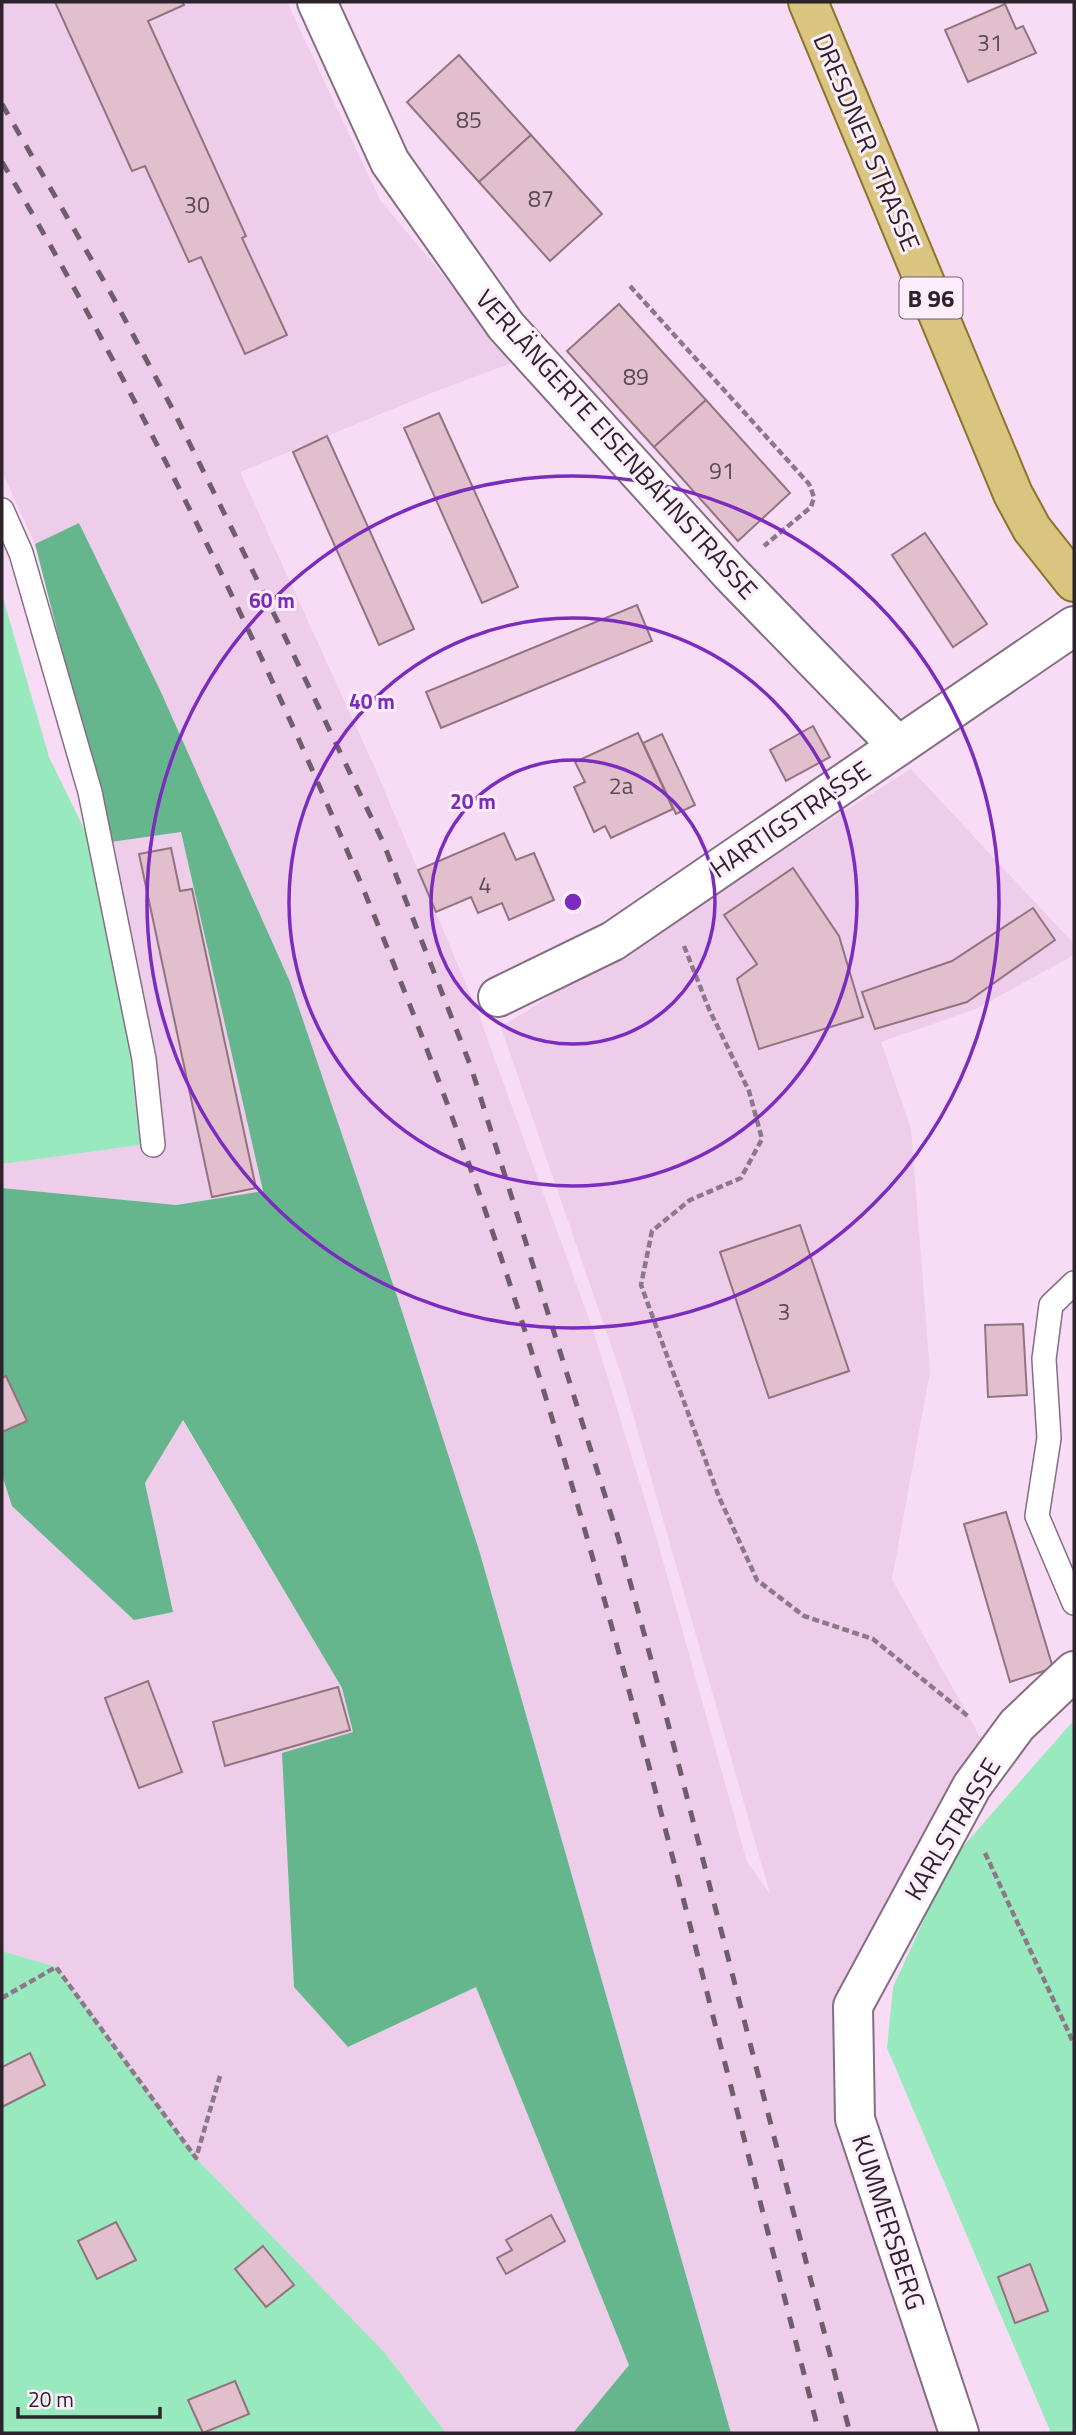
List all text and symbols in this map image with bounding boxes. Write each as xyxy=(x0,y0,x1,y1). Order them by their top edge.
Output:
house number: 31 xyxy=(977,25,1003,60)
street label: DRESDNER STRASSE xyxy=(804,27,930,257)
house number: 85 xyxy=(456,102,482,137)
house number: 87 xyxy=(528,181,554,216)
house number: 30 xyxy=(184,187,210,222)
road number: B 96 xyxy=(900,278,962,318)
street label: VERLÄNGERTE EISENBAHNSTRASSE xyxy=(467,280,767,608)
house number: 89 xyxy=(623,359,649,394)
house number: 91 xyxy=(709,453,735,488)
text: 60 m xyxy=(249,584,295,616)
text: 40 m xyxy=(349,685,395,717)
street label: HARTIGSTRASSE xyxy=(702,751,878,887)
house number: 2a xyxy=(609,768,634,803)
text: 20 m xyxy=(450,785,496,817)
house number: 4 xyxy=(479,867,491,902)
centre of rings xyxy=(561,890,585,914)
house number: 3 xyxy=(778,1294,790,1329)
street label: KARLSTRASSE xyxy=(894,1750,1010,1908)
street label: KUMMERSBERG xyxy=(842,2129,936,2315)
scale bar xyxy=(18,2376,159,2420)
text: 20 m xyxy=(28,2383,74,2415)

